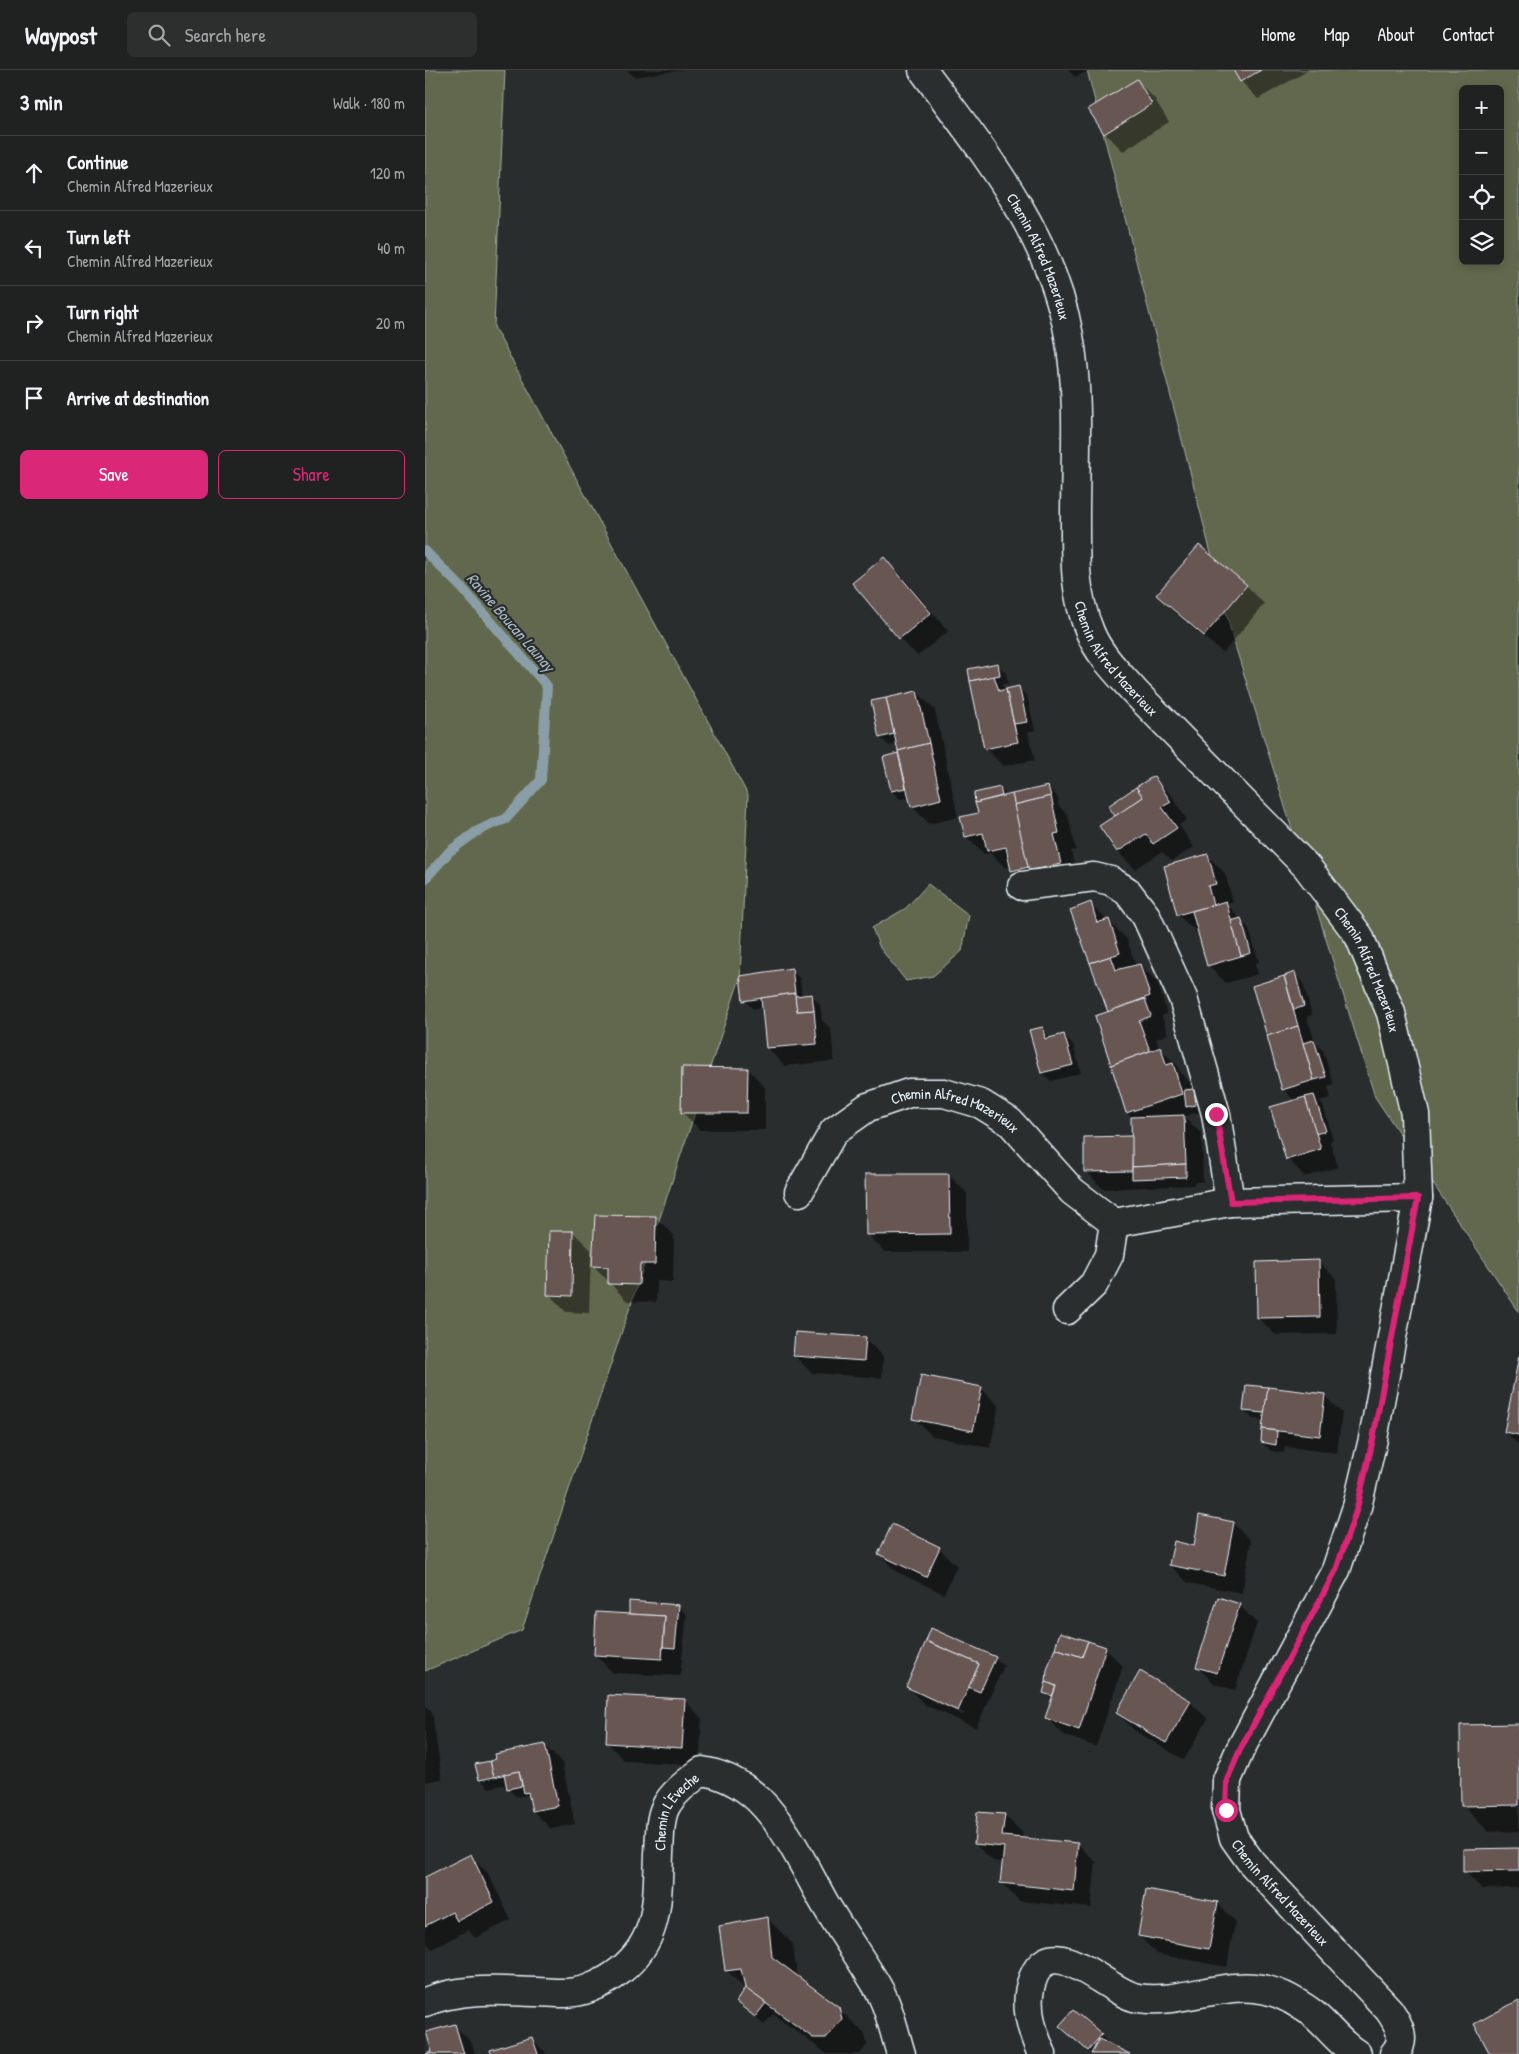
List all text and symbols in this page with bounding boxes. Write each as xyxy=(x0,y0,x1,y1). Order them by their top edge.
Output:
search box xyxy=(127,12,477,57)
text: Waypost xyxy=(25,19,97,51)
icon: search xyxy=(145,21,173,49)
text: Search here xyxy=(185,22,266,48)
text: Home xyxy=(1261,22,1296,47)
text: Map xyxy=(1324,22,1349,47)
text: About xyxy=(1377,22,1414,47)
text: Contact xyxy=(1442,22,1494,47)
map controls xyxy=(1459,85,1504,265)
button: + xyxy=(1459,85,1504,130)
text: 3 min xyxy=(20,88,63,117)
text: Walk · 180 m xyxy=(333,92,405,114)
button: − xyxy=(1459,130,1504,175)
text: Continue xyxy=(67,149,128,175)
icon: ahead xyxy=(20,159,48,187)
text: 120 m xyxy=(370,162,405,184)
text: Chemin Alfred Mazerieux xyxy=(67,175,213,197)
button: locate xyxy=(1459,175,1504,220)
street label: Chemin Alfred Mazerieux xyxy=(1002,189,1076,322)
button: layers xyxy=(1459,220,1504,265)
text: Turn left xyxy=(67,224,130,250)
icon: left xyxy=(20,234,48,262)
text: 40 m xyxy=(377,237,405,259)
text: Chemin Alfred Mazerieux xyxy=(67,250,213,272)
text: Turn right xyxy=(67,299,138,325)
icon: right xyxy=(20,309,48,337)
text: 20 m xyxy=(376,312,405,334)
text: Chemin Alfred Mazerieux xyxy=(67,325,213,347)
icon: arrive xyxy=(20,384,48,412)
text: Arrive at destination xyxy=(67,385,209,411)
button: Save xyxy=(20,450,208,499)
button: Share xyxy=(218,450,405,499)
water label: Ravine Boucan Launay xyxy=(462,568,561,678)
street label: Chemin Alfred Mazerieux xyxy=(1070,599,1163,721)
street label: Chemin Alfred Mazerieux xyxy=(1330,902,1406,1035)
street label: Chemin Alfred Mazerieux xyxy=(888,1083,1025,1137)
route end xyxy=(1205,1103,1228,1126)
street label: Chemin L'Eveche xyxy=(649,1767,703,1851)
route start xyxy=(1215,1799,1238,1822)
street label: Chemin Alfred Mazerieux xyxy=(1227,1834,1334,1950)

